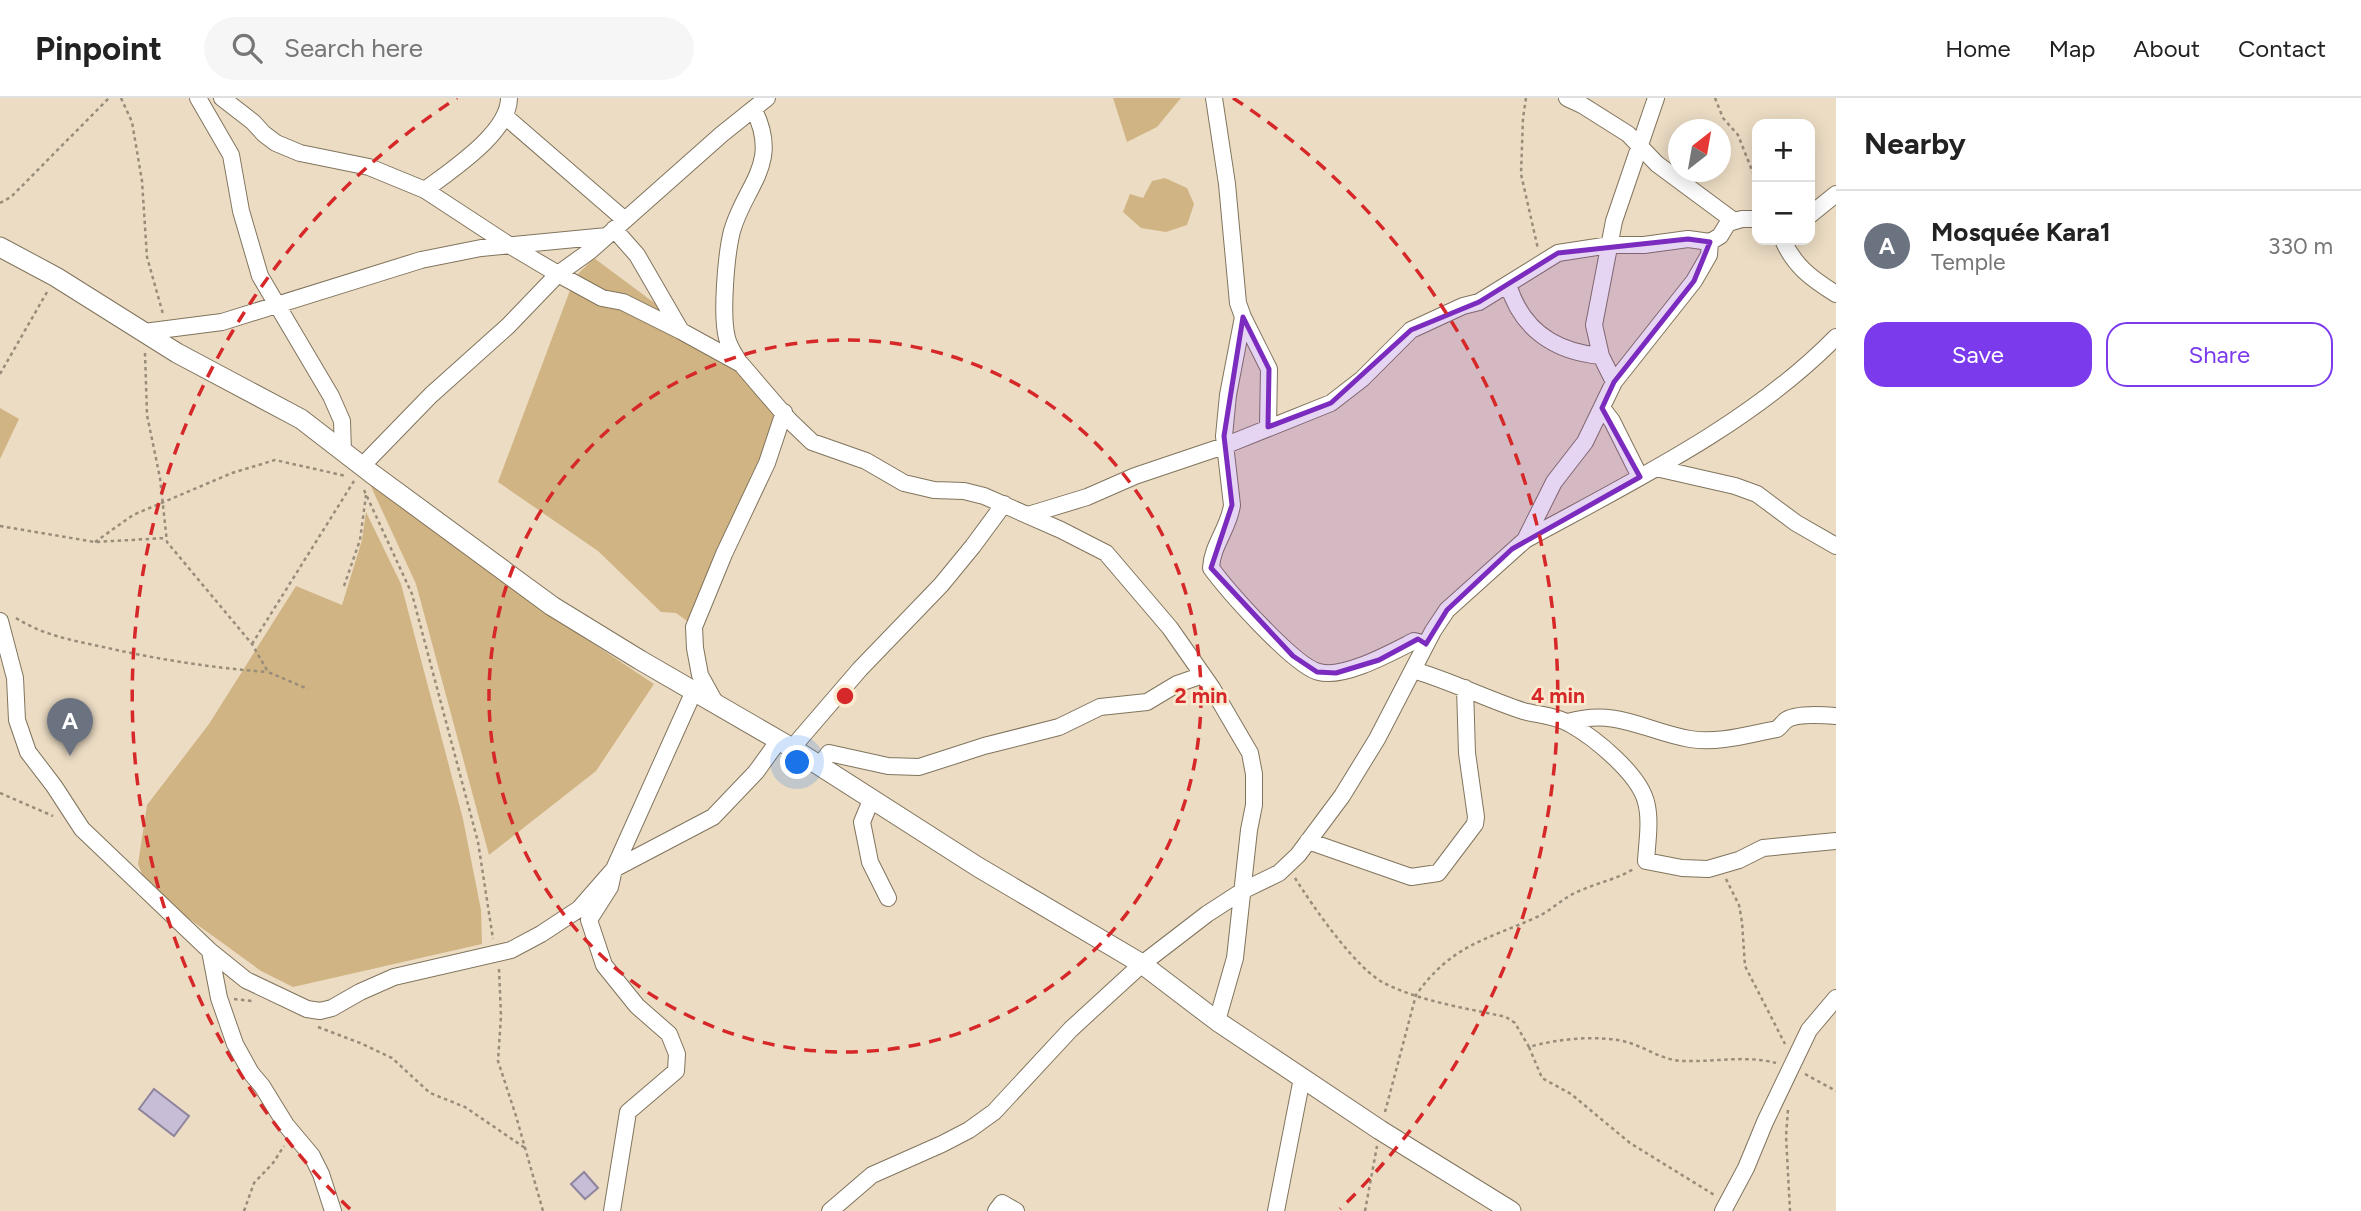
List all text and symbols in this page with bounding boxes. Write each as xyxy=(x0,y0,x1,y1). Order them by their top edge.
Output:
search box xyxy=(204,17,694,80)
text: Pinpoint xyxy=(35,29,162,68)
icon: search xyxy=(228,29,266,67)
text: Search here xyxy=(284,32,423,64)
text: Home xyxy=(1945,34,2011,63)
text: Map xyxy=(2049,34,2095,63)
text: About xyxy=(2133,34,2200,63)
text: Contact xyxy=(2238,34,2326,63)
north arrow xyxy=(1668,119,1731,182)
map controls xyxy=(1752,119,1815,245)
button: + xyxy=(1752,119,1815,182)
text: Nearby xyxy=(1864,125,1966,162)
button: − xyxy=(1752,182,1815,245)
text: Mosquée Kara1 xyxy=(1931,216,2111,248)
text: A xyxy=(1879,232,1895,260)
text: 330 m xyxy=(2268,232,2333,260)
text: Temple xyxy=(1931,248,2006,276)
button: Save xyxy=(1864,322,2092,387)
button: Share xyxy=(2106,322,2333,387)
text: 2 min xyxy=(1175,683,1227,708)
text: 4 min xyxy=(1531,683,1585,708)
centre of rings xyxy=(833,684,857,708)
pin: A xyxy=(47,698,93,756)
your location xyxy=(780,745,814,779)

